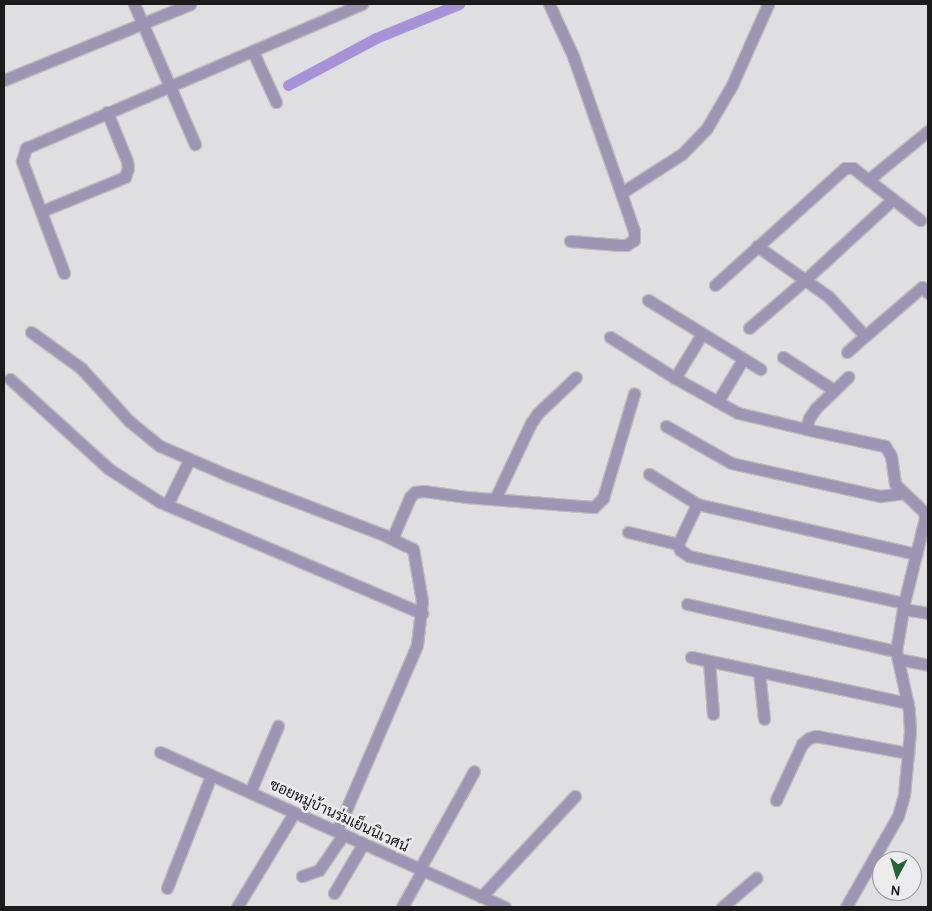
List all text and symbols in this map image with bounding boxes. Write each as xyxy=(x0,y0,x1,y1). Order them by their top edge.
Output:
street label: ซอยหมู่บ้านร่มเย็นนิเวศน์ xyxy=(266,776,412,856)
north arrow xyxy=(872,851,922,901)
text: N xyxy=(890,881,901,899)

